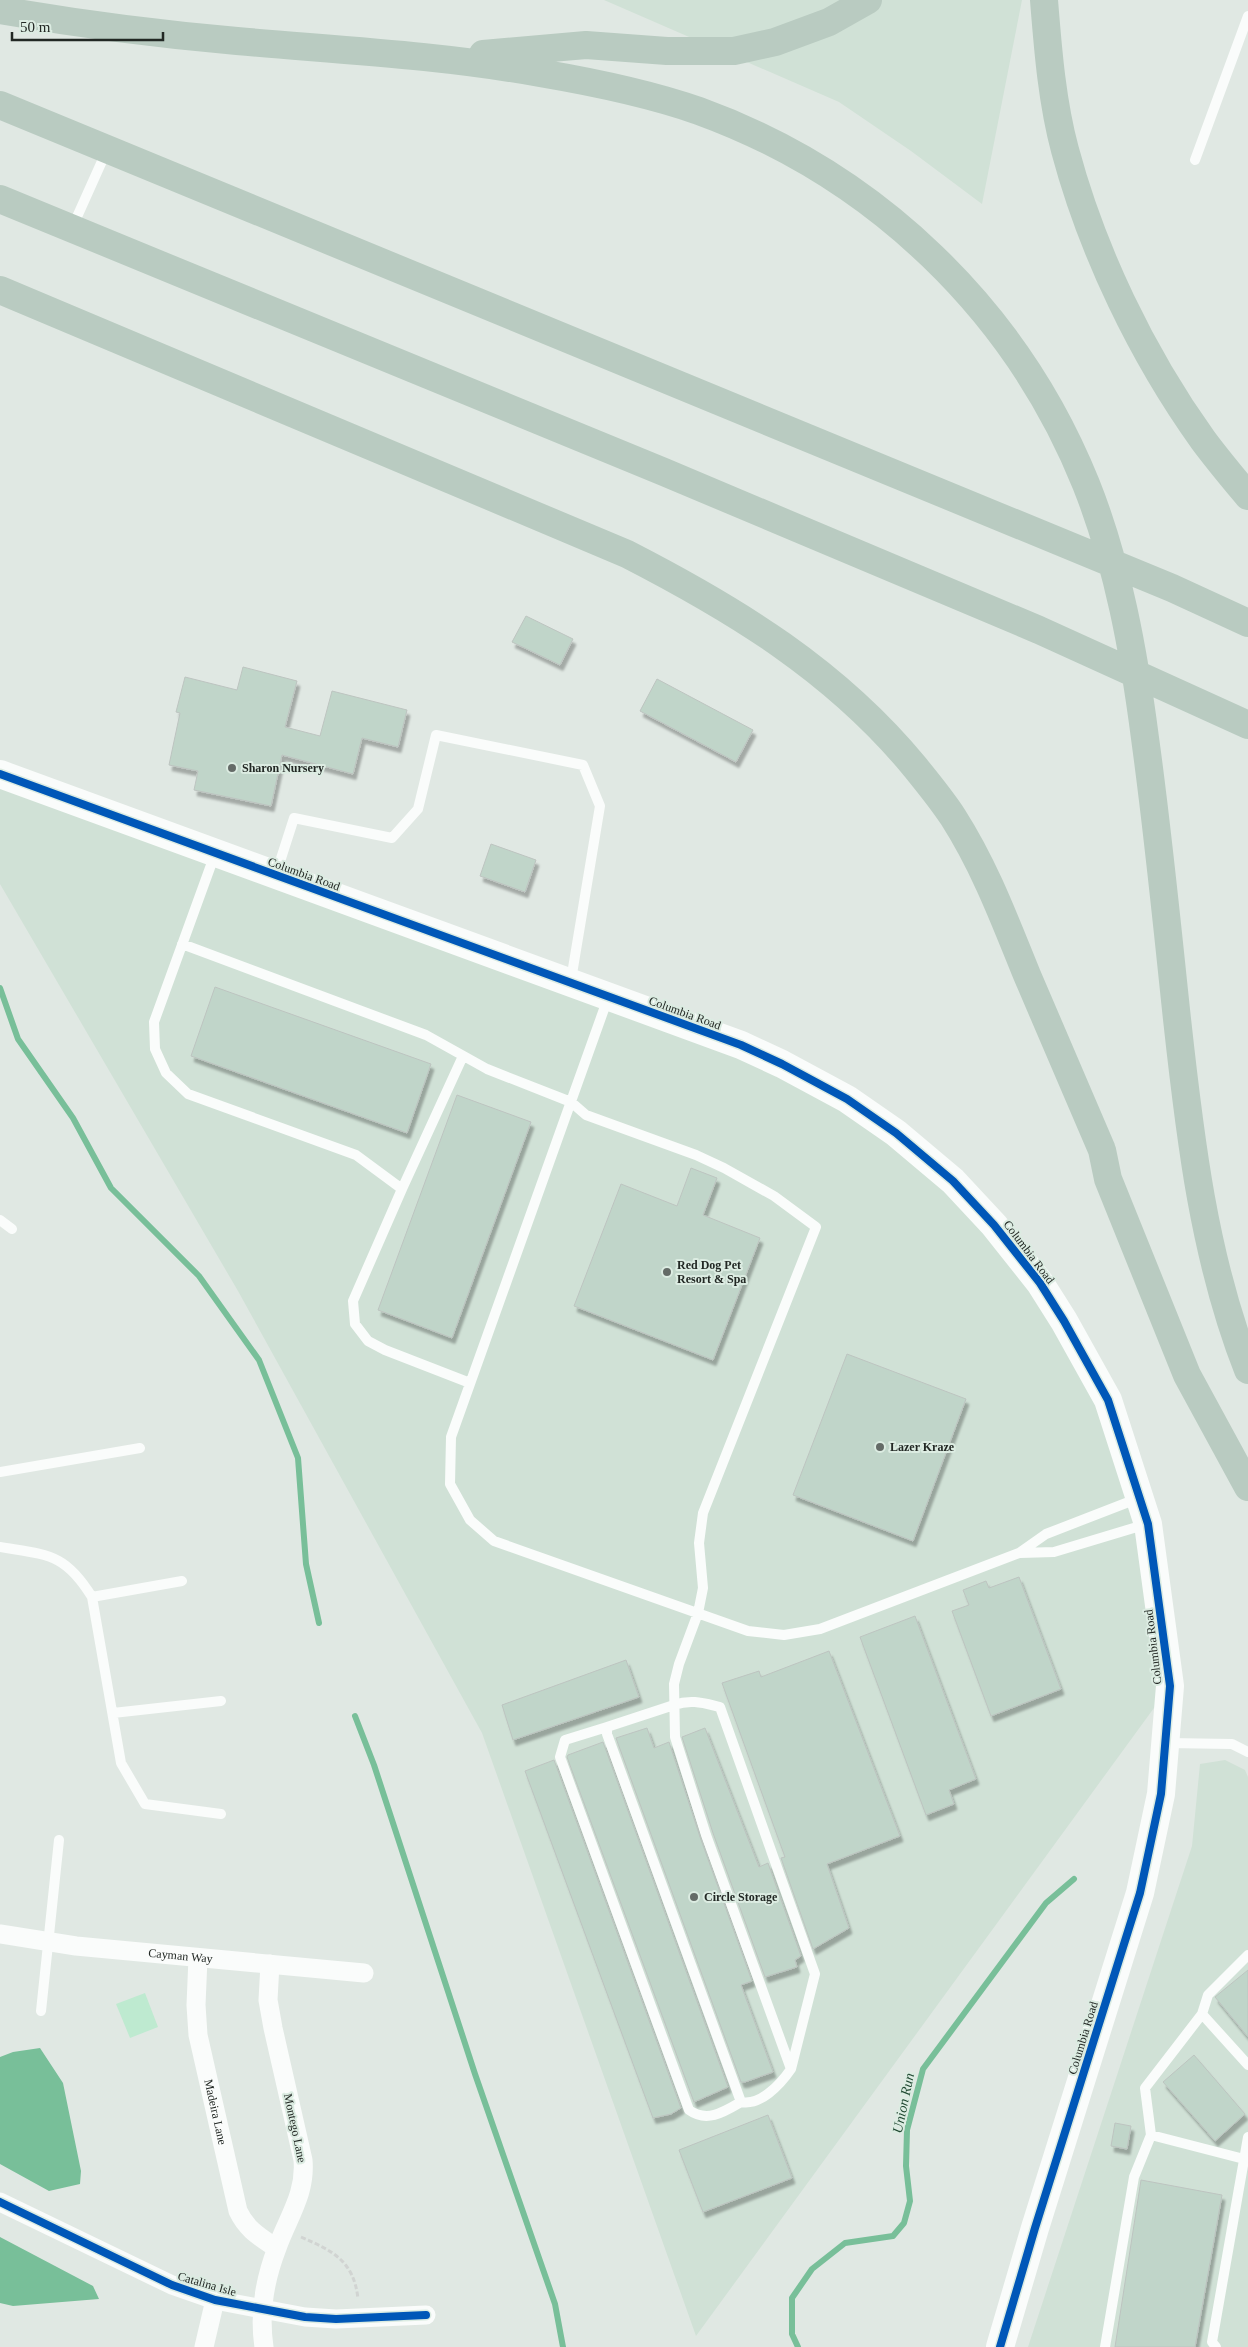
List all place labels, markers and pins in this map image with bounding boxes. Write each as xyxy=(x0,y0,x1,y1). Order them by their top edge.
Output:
place label: Sharon Nursery xyxy=(242,761,324,775)
marker: Sharon Nursery xyxy=(226,762,238,774)
place label: Red Dog Pet Resort & Spa xyxy=(677,1258,746,1286)
marker: Red Dog Pet Resort & Spa xyxy=(661,1266,673,1278)
place label: Lazer Kraze xyxy=(890,1440,955,1454)
marker: Lazer Kraze xyxy=(874,1441,886,1453)
place label: Circle Storage xyxy=(704,1890,778,1904)
marker: Circle Storage xyxy=(688,1891,700,1903)

